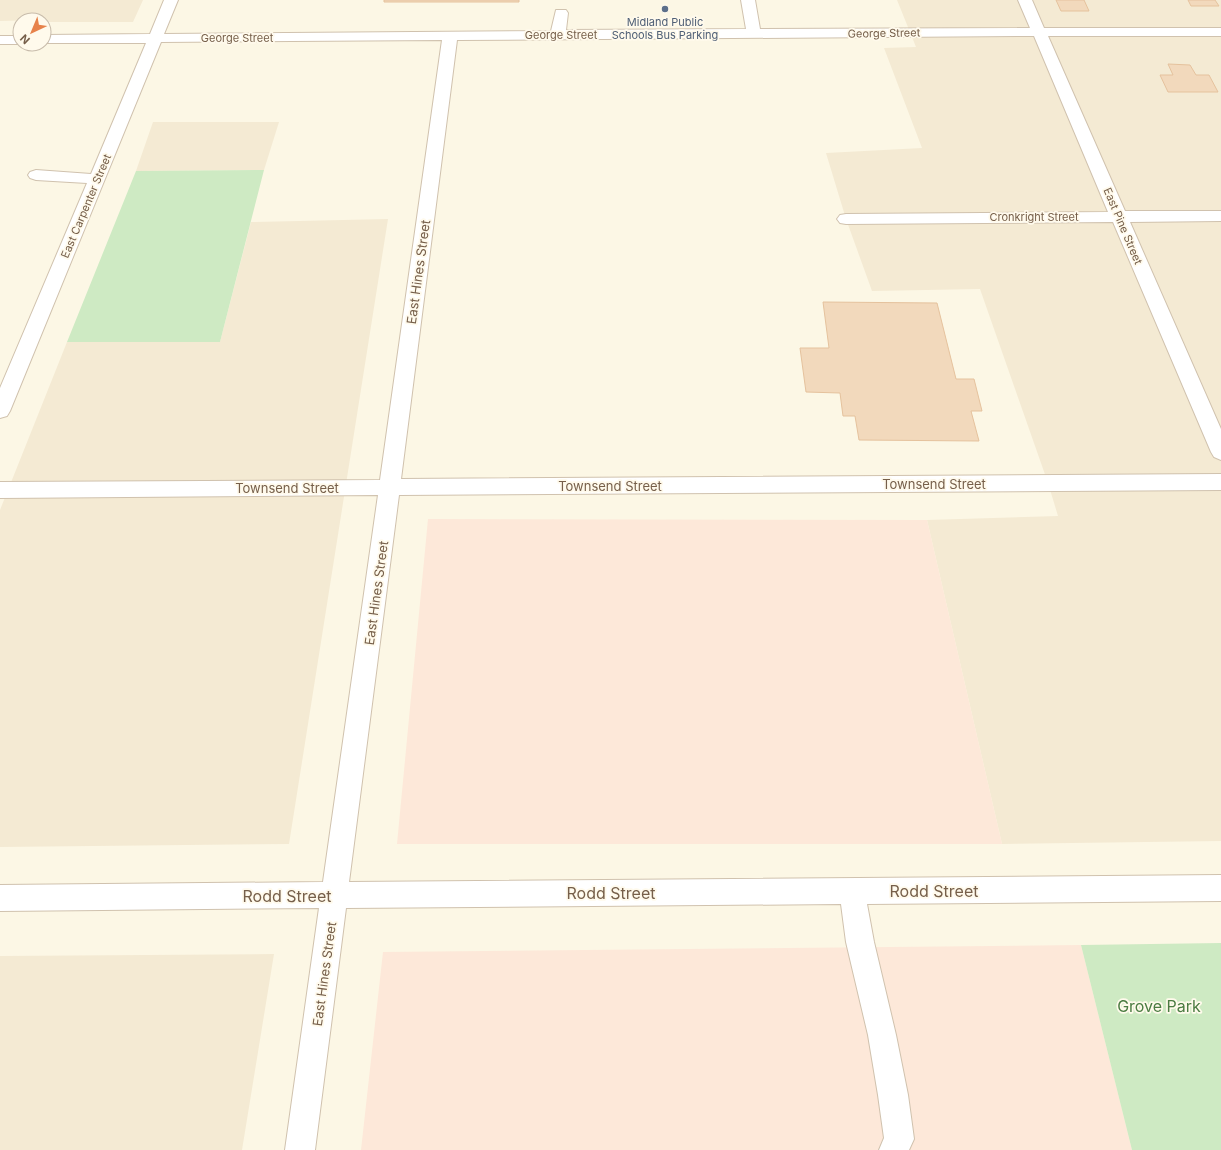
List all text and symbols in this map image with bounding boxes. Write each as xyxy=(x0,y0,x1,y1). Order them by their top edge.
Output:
marker: Midland Public Schools Bus Parking xyxy=(660,4,670,14)
north arrow xyxy=(12,12,52,52)
place label: Midland Public Schools Bus Parking xyxy=(612,15,718,42)
street label: George Street xyxy=(848,25,921,41)
street label: George Street xyxy=(525,28,598,42)
text: N xyxy=(17,31,33,47)
street label: George Street xyxy=(201,31,274,45)
street label: East Carpenter Street xyxy=(58,152,114,260)
street label: East Pine Street xyxy=(1101,186,1146,267)
street label: Cronkright Street xyxy=(989,210,1079,224)
street label: East Hines Street xyxy=(403,219,433,325)
street label: Townsend Street xyxy=(882,476,986,492)
street label: Townsend Street xyxy=(558,478,662,494)
street label: Townsend Street xyxy=(235,480,339,496)
street label: East Hines Street xyxy=(361,540,391,646)
street label: Rodd Street xyxy=(890,881,978,901)
street label: Rodd Street xyxy=(567,883,655,903)
street label: Rodd Street xyxy=(243,886,331,906)
street label: East Hines Street xyxy=(309,921,339,1027)
park label: Grove Park xyxy=(1117,996,1201,1016)

